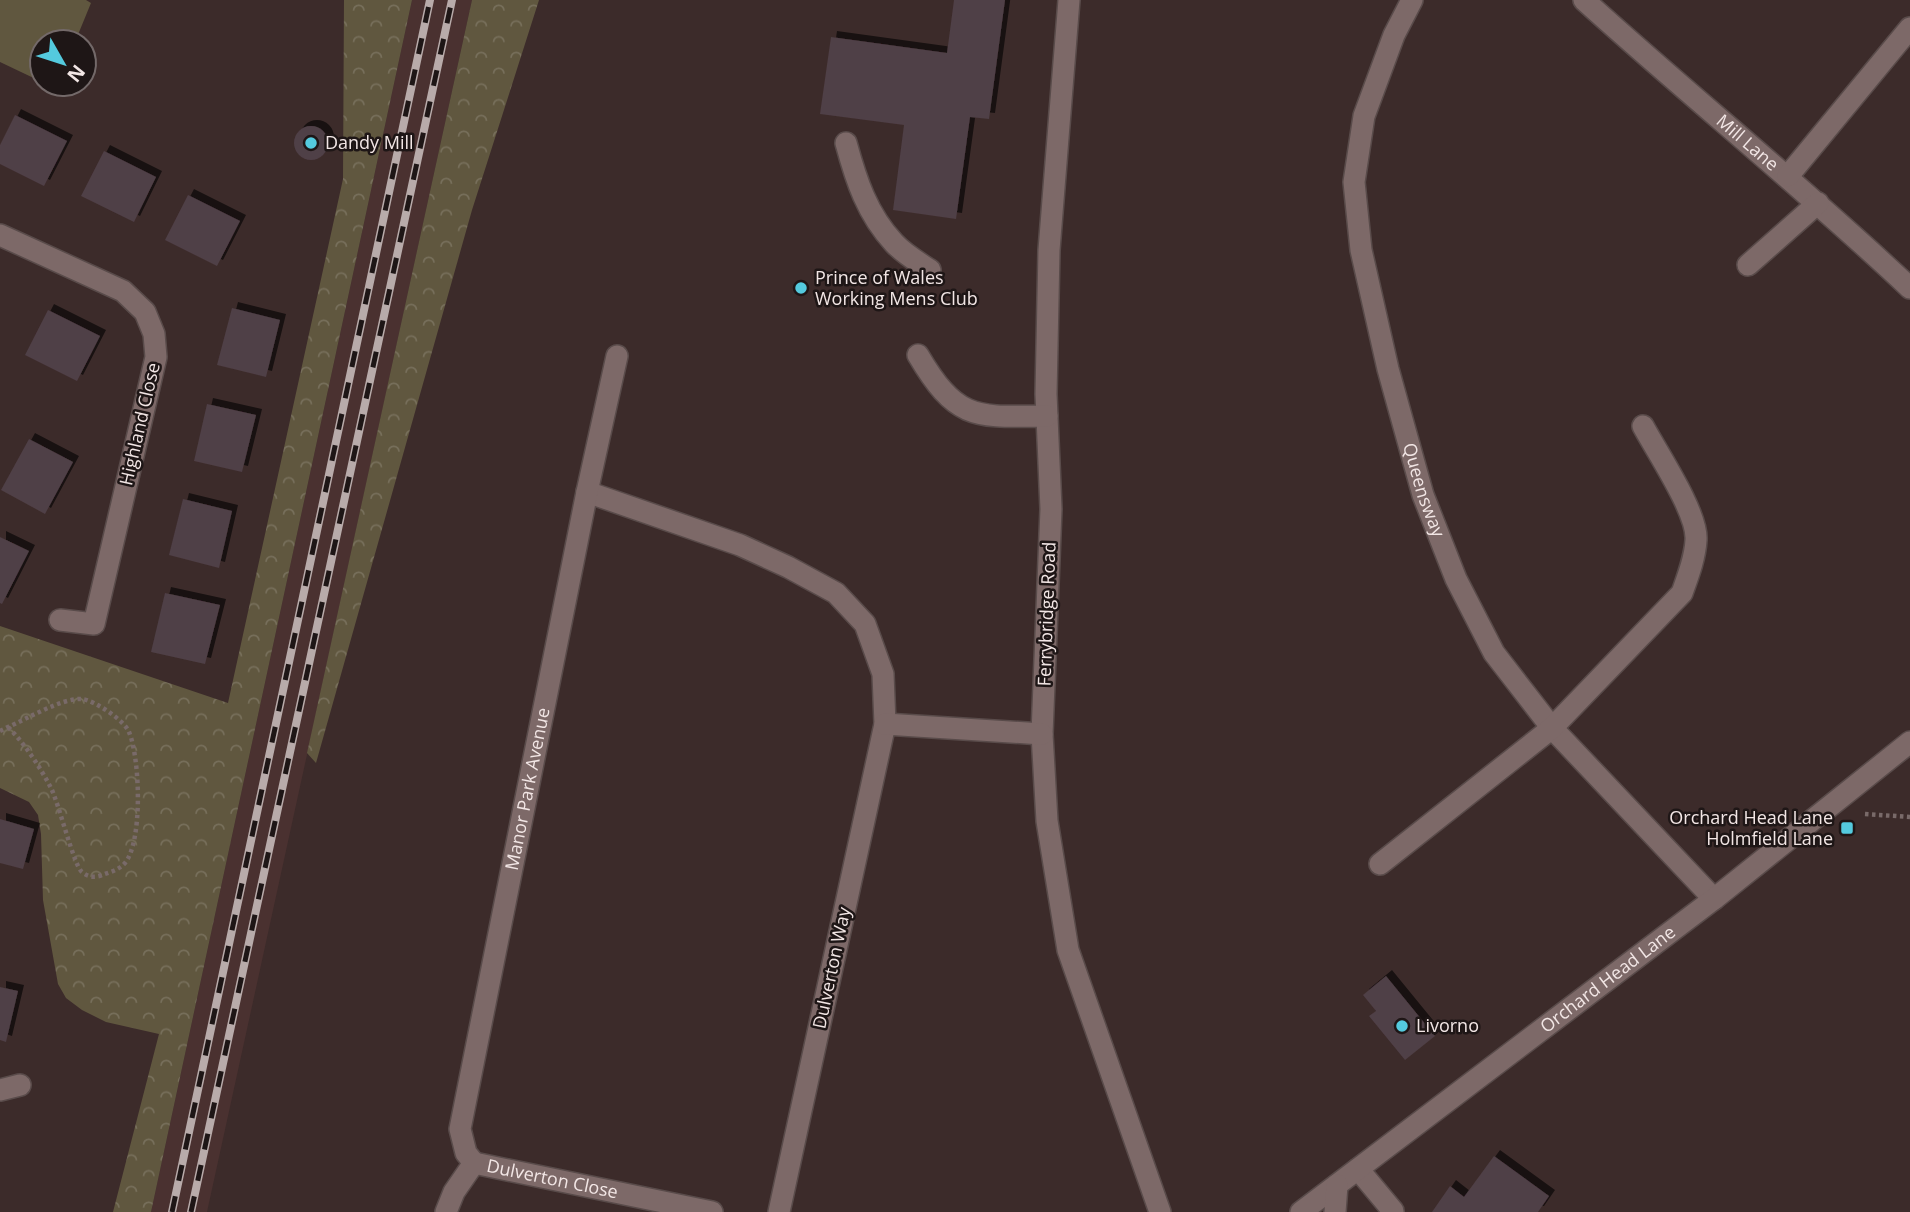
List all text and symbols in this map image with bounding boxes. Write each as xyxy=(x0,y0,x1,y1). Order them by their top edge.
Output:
north arrow xyxy=(28,28,98,98)
text: N xyxy=(61,60,91,88)
street label: Mill Lane xyxy=(1712,108,1784,176)
place label: Dandy Mill xyxy=(325,130,414,154)
marker: Dandy Mill xyxy=(303,135,319,151)
place label: Prince of Wales Working Mens Club xyxy=(815,265,978,310)
marker: Prince of Wales Working Mens Club xyxy=(793,280,809,296)
street label: Highland Close xyxy=(113,360,165,488)
street label: Queensway xyxy=(1398,440,1452,541)
street label: Ferrybridge Road xyxy=(1031,541,1061,687)
street label: Manor Park Avenue xyxy=(499,705,555,872)
place label: Orchard Head Lane Holmfield Lane xyxy=(1669,805,1833,850)
marker: Orchard Head Lane Holmfield Lane xyxy=(1839,820,1855,836)
street label: Dulverton Way xyxy=(806,904,856,1031)
street label: Orchard Head Lane xyxy=(1535,920,1680,1038)
place label: Livorno xyxy=(1416,1013,1479,1037)
marker: Livorno xyxy=(1394,1018,1410,1034)
street label: Dulverton Close xyxy=(485,1153,620,1203)

